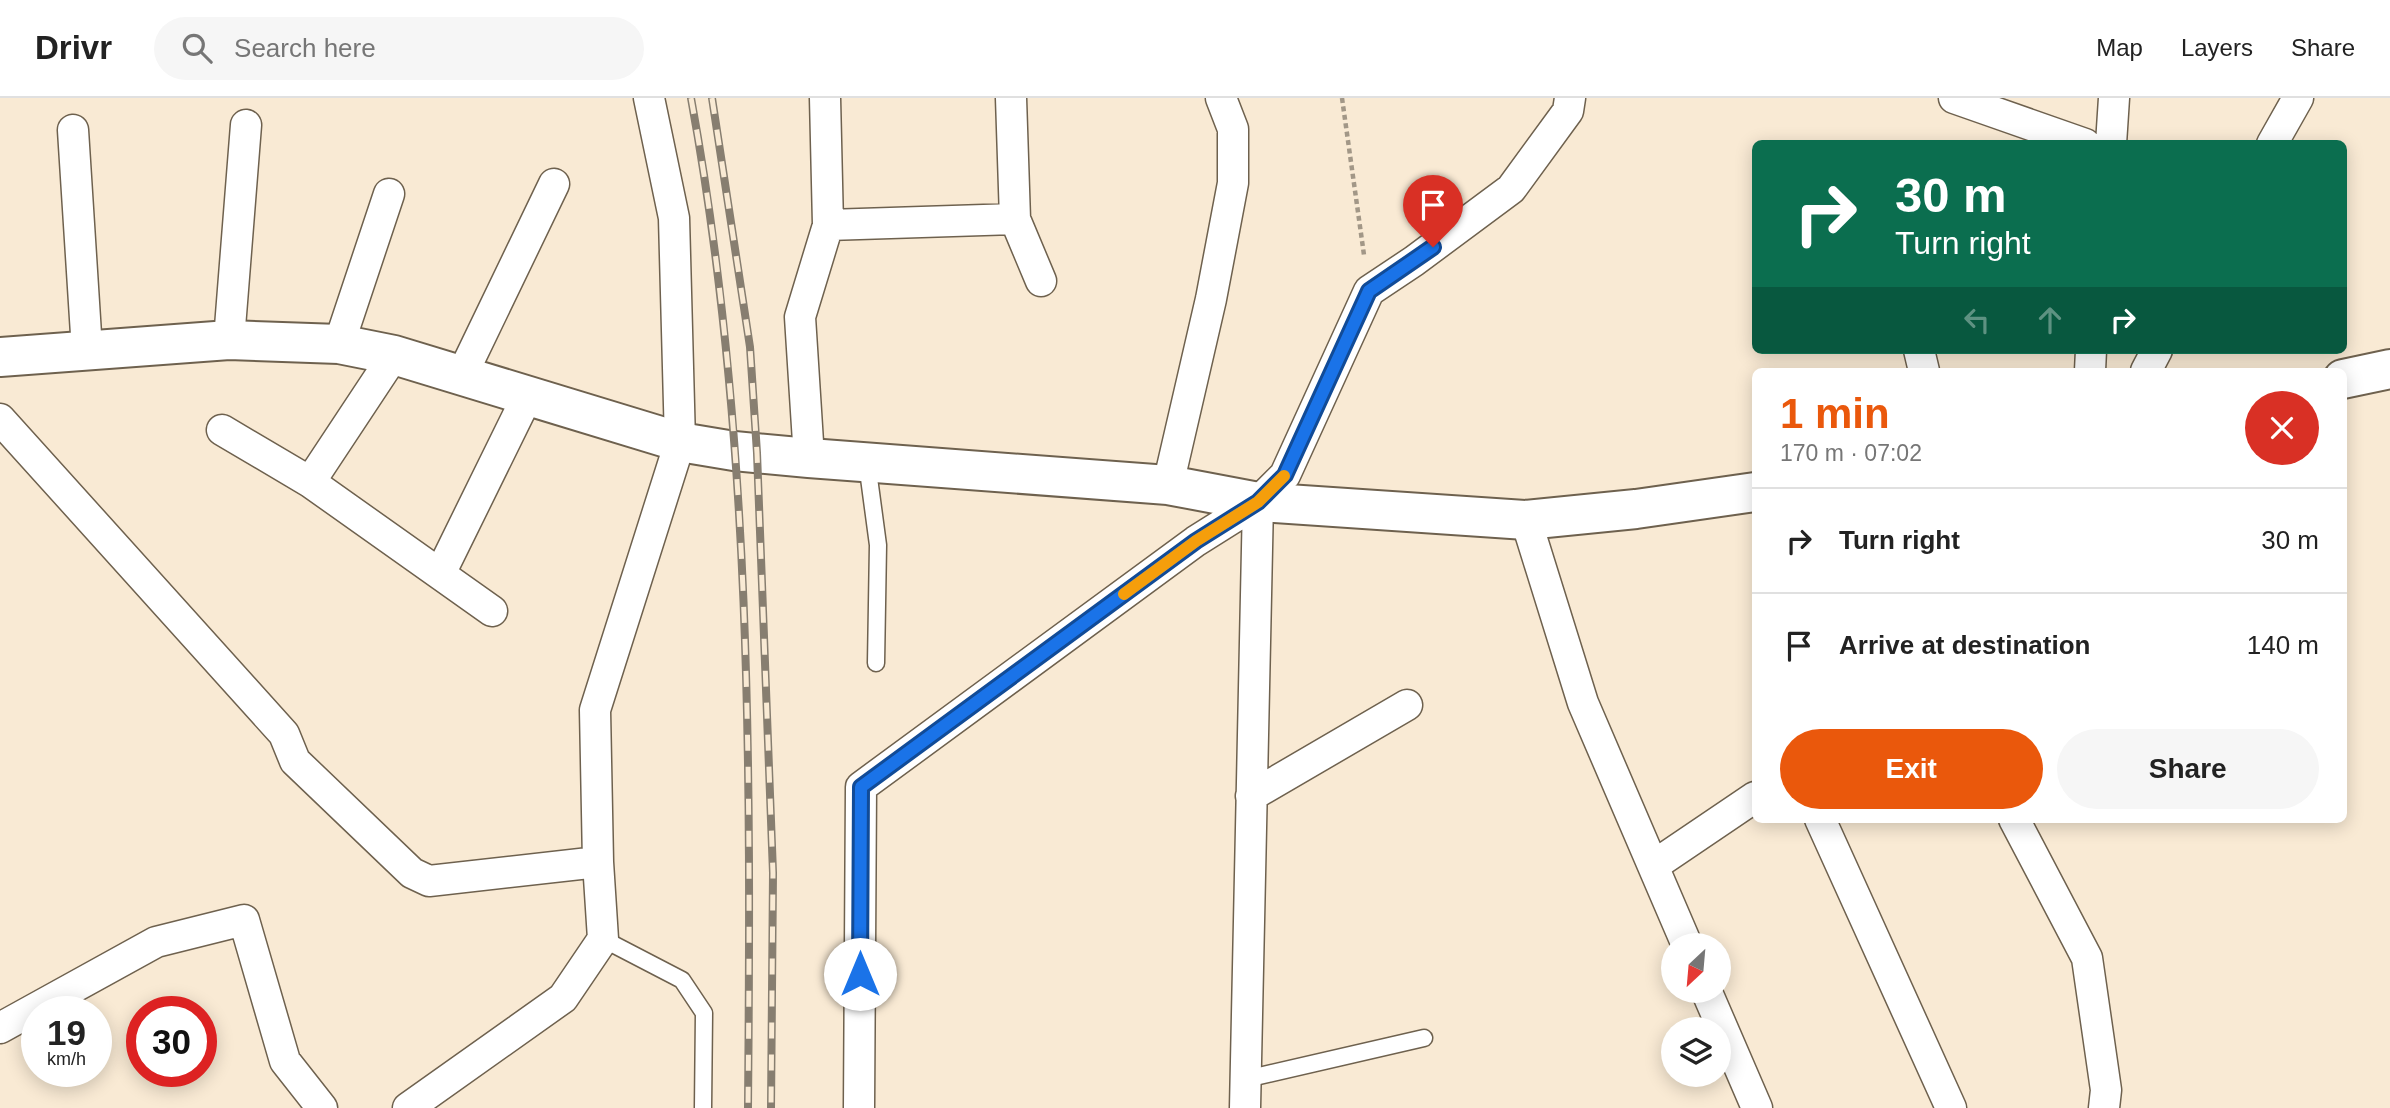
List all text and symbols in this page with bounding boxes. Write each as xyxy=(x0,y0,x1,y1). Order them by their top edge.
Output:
search box xyxy=(154,17,644,80)
text: Drivr xyxy=(35,29,112,66)
icon: search xyxy=(178,29,216,67)
text: Search here xyxy=(234,33,376,63)
text: Map xyxy=(2096,34,2143,61)
text: Layers xyxy=(2181,34,2253,61)
text: Share xyxy=(2291,34,2355,61)
icon: right xyxy=(1780,168,1871,259)
text: 30 m xyxy=(1895,168,2007,222)
pin xyxy=(1403,175,1463,247)
icon: arrive xyxy=(1414,186,1452,224)
text: Turn right xyxy=(1895,225,2031,261)
icon: left xyxy=(1958,301,1996,339)
icon: ahead xyxy=(2031,301,2069,339)
icon: right xyxy=(2104,301,2142,339)
text: 1 min xyxy=(1780,390,1890,437)
button: close xyxy=(2245,391,2319,465)
text: 170 m · 07:02 xyxy=(1780,440,1922,466)
icon: right xyxy=(1780,522,1818,560)
text: Turn right xyxy=(1839,525,1960,555)
text: 30 m xyxy=(2261,525,2319,555)
icon: arrive xyxy=(1780,627,1818,665)
text: Arrive at destination xyxy=(1839,630,2090,660)
text: 140 m xyxy=(2247,630,2319,660)
button: Exit xyxy=(1780,729,2043,809)
button: Share xyxy=(2057,729,2319,809)
north arrow xyxy=(1661,933,1731,1003)
map controls xyxy=(1661,933,1731,1087)
position arrow xyxy=(823,937,897,1011)
speed limit sign: 30 xyxy=(126,996,217,1087)
text: 19 xyxy=(47,1013,86,1052)
button: layers xyxy=(1661,1017,1731,1087)
text: km/h xyxy=(47,1049,86,1069)

